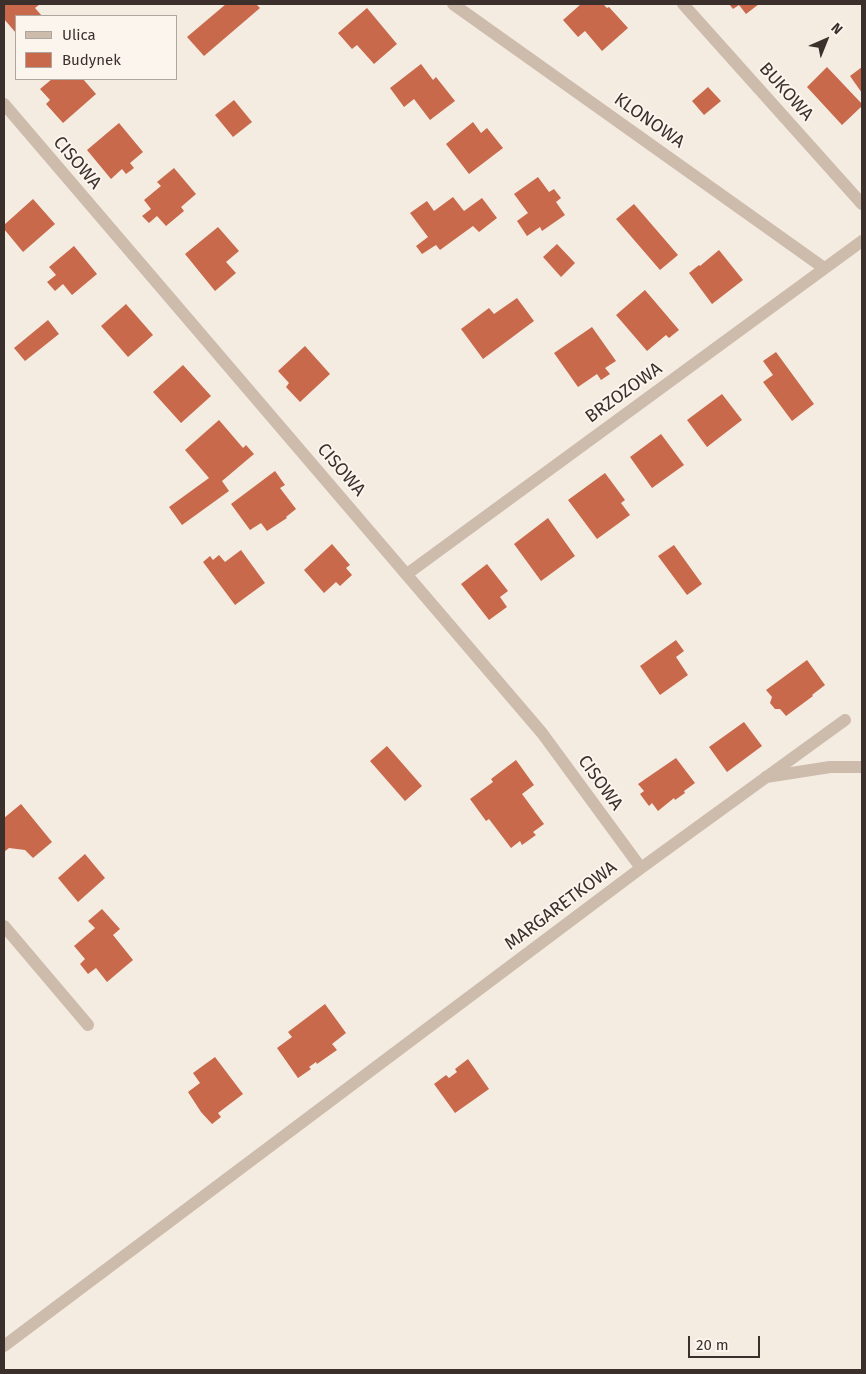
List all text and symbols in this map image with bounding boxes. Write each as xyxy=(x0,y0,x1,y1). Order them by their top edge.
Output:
legend xyxy=(15,15,178,80)
north arrow xyxy=(801,15,851,65)
text: N xyxy=(828,20,846,38)
text: Ulica xyxy=(62,26,96,44)
text: Budynek xyxy=(62,51,121,69)
street label: BUKOWA xyxy=(754,58,818,126)
street label: KLONOWA xyxy=(610,89,688,153)
street label: CISOWA xyxy=(48,132,106,194)
street label: BRZOZOWA xyxy=(582,358,666,428)
street label: CISOWA xyxy=(312,439,370,501)
street label: CISOWA xyxy=(573,751,627,815)
street label: MARGARETKOWA xyxy=(501,857,621,955)
scale bar xyxy=(691,1326,764,1358)
text: 20 m xyxy=(696,1336,729,1354)

